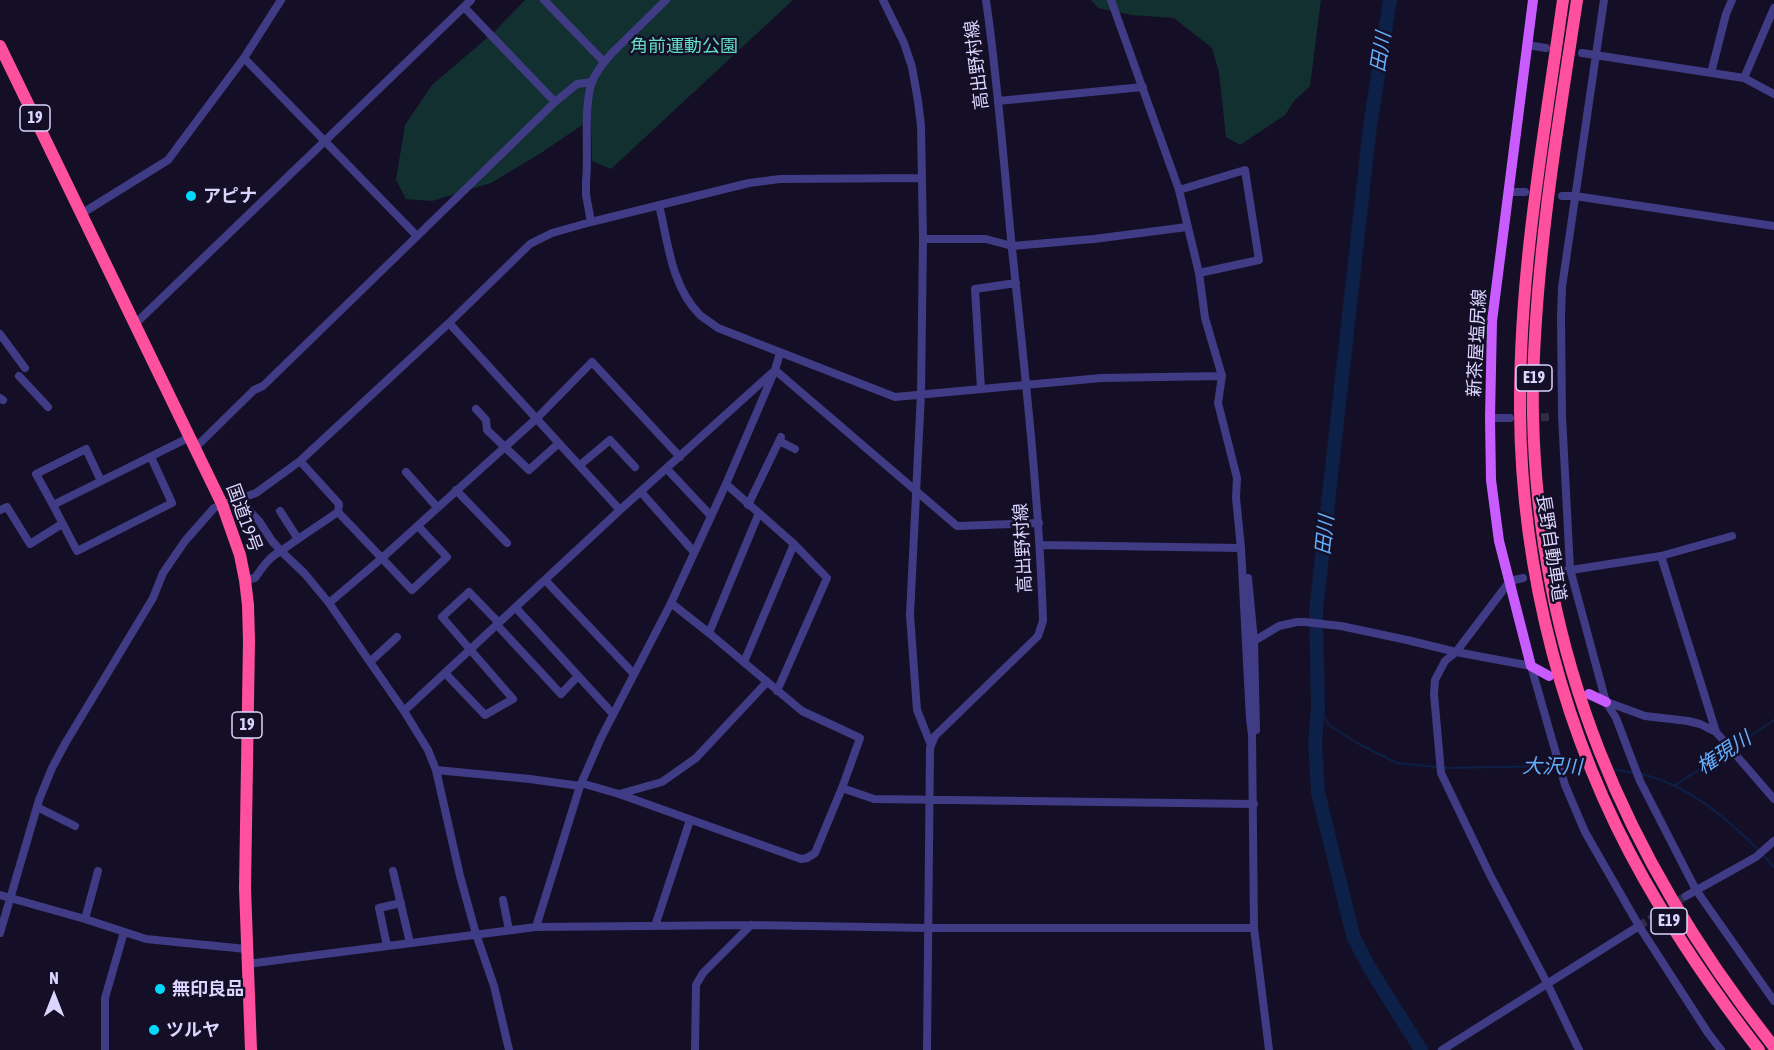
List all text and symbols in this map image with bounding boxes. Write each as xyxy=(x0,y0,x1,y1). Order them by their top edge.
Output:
street label: 高出野村線 xyxy=(961,19,993,111)
water label: 田川 xyxy=(1366,30,1396,74)
park label: 角前運動公園 xyxy=(630,35,738,57)
road number: 19 xyxy=(20,105,50,131)
place label: アピナ xyxy=(203,185,257,207)
marker: アピナ xyxy=(184,189,198,203)
street label: 新茶屋塩尻線 xyxy=(1463,289,1491,397)
road number: E19 xyxy=(1516,365,1552,391)
street label: 国道19号 xyxy=(222,481,266,555)
street label: 長野自動車道 xyxy=(1532,493,1570,603)
street label: 高出野村線 xyxy=(1010,502,1036,594)
water label: 田川 xyxy=(1311,514,1339,556)
road number: 19 xyxy=(232,712,262,738)
water label: 権現川 xyxy=(1692,727,1756,779)
water label: 大沢川 xyxy=(1522,754,1582,780)
road number: E19 xyxy=(1651,908,1687,934)
north arrow xyxy=(24,966,84,1026)
text: N xyxy=(49,969,59,987)
place label: 無印良品 xyxy=(172,978,244,1000)
marker: 無印良品 xyxy=(153,982,167,996)
place label: ツルヤ xyxy=(166,1019,220,1041)
marker: ツルヤ xyxy=(147,1023,161,1037)

